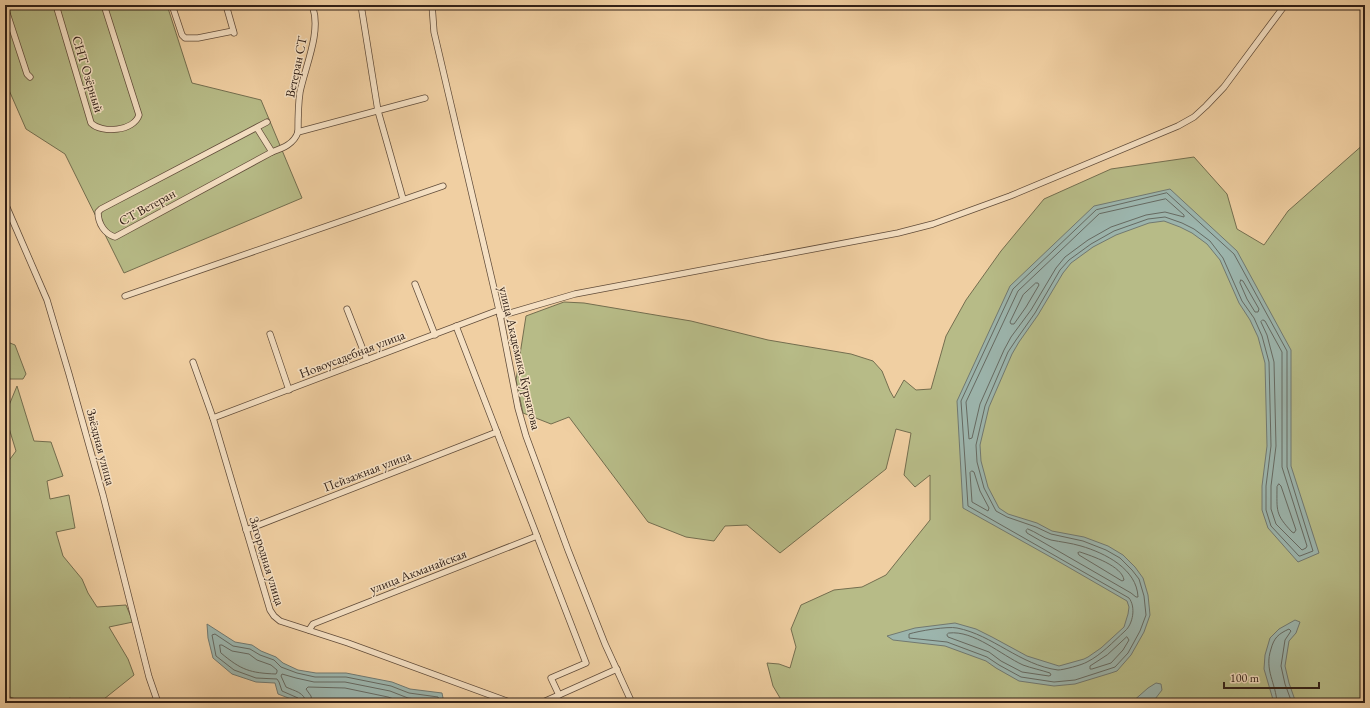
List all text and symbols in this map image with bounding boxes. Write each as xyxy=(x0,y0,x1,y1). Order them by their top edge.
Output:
street label: СНТ Озёрный xyxy=(68,34,108,115)
street label: Ветеран СТ xyxy=(281,35,311,99)
street label: СТ Ветеран xyxy=(116,184,178,229)
street label: улица Академика Курчатова xyxy=(495,285,545,432)
street label: Новоусадебная улица xyxy=(297,326,408,382)
street label: Звёздная улица xyxy=(83,407,120,488)
street label: Пейзажная улица xyxy=(321,446,414,496)
street label: Загородная улица xyxy=(245,514,289,608)
street label: улица Акманайская xyxy=(367,545,469,597)
scale bar xyxy=(1224,664,1319,690)
text: 100 m xyxy=(1230,670,1260,686)

